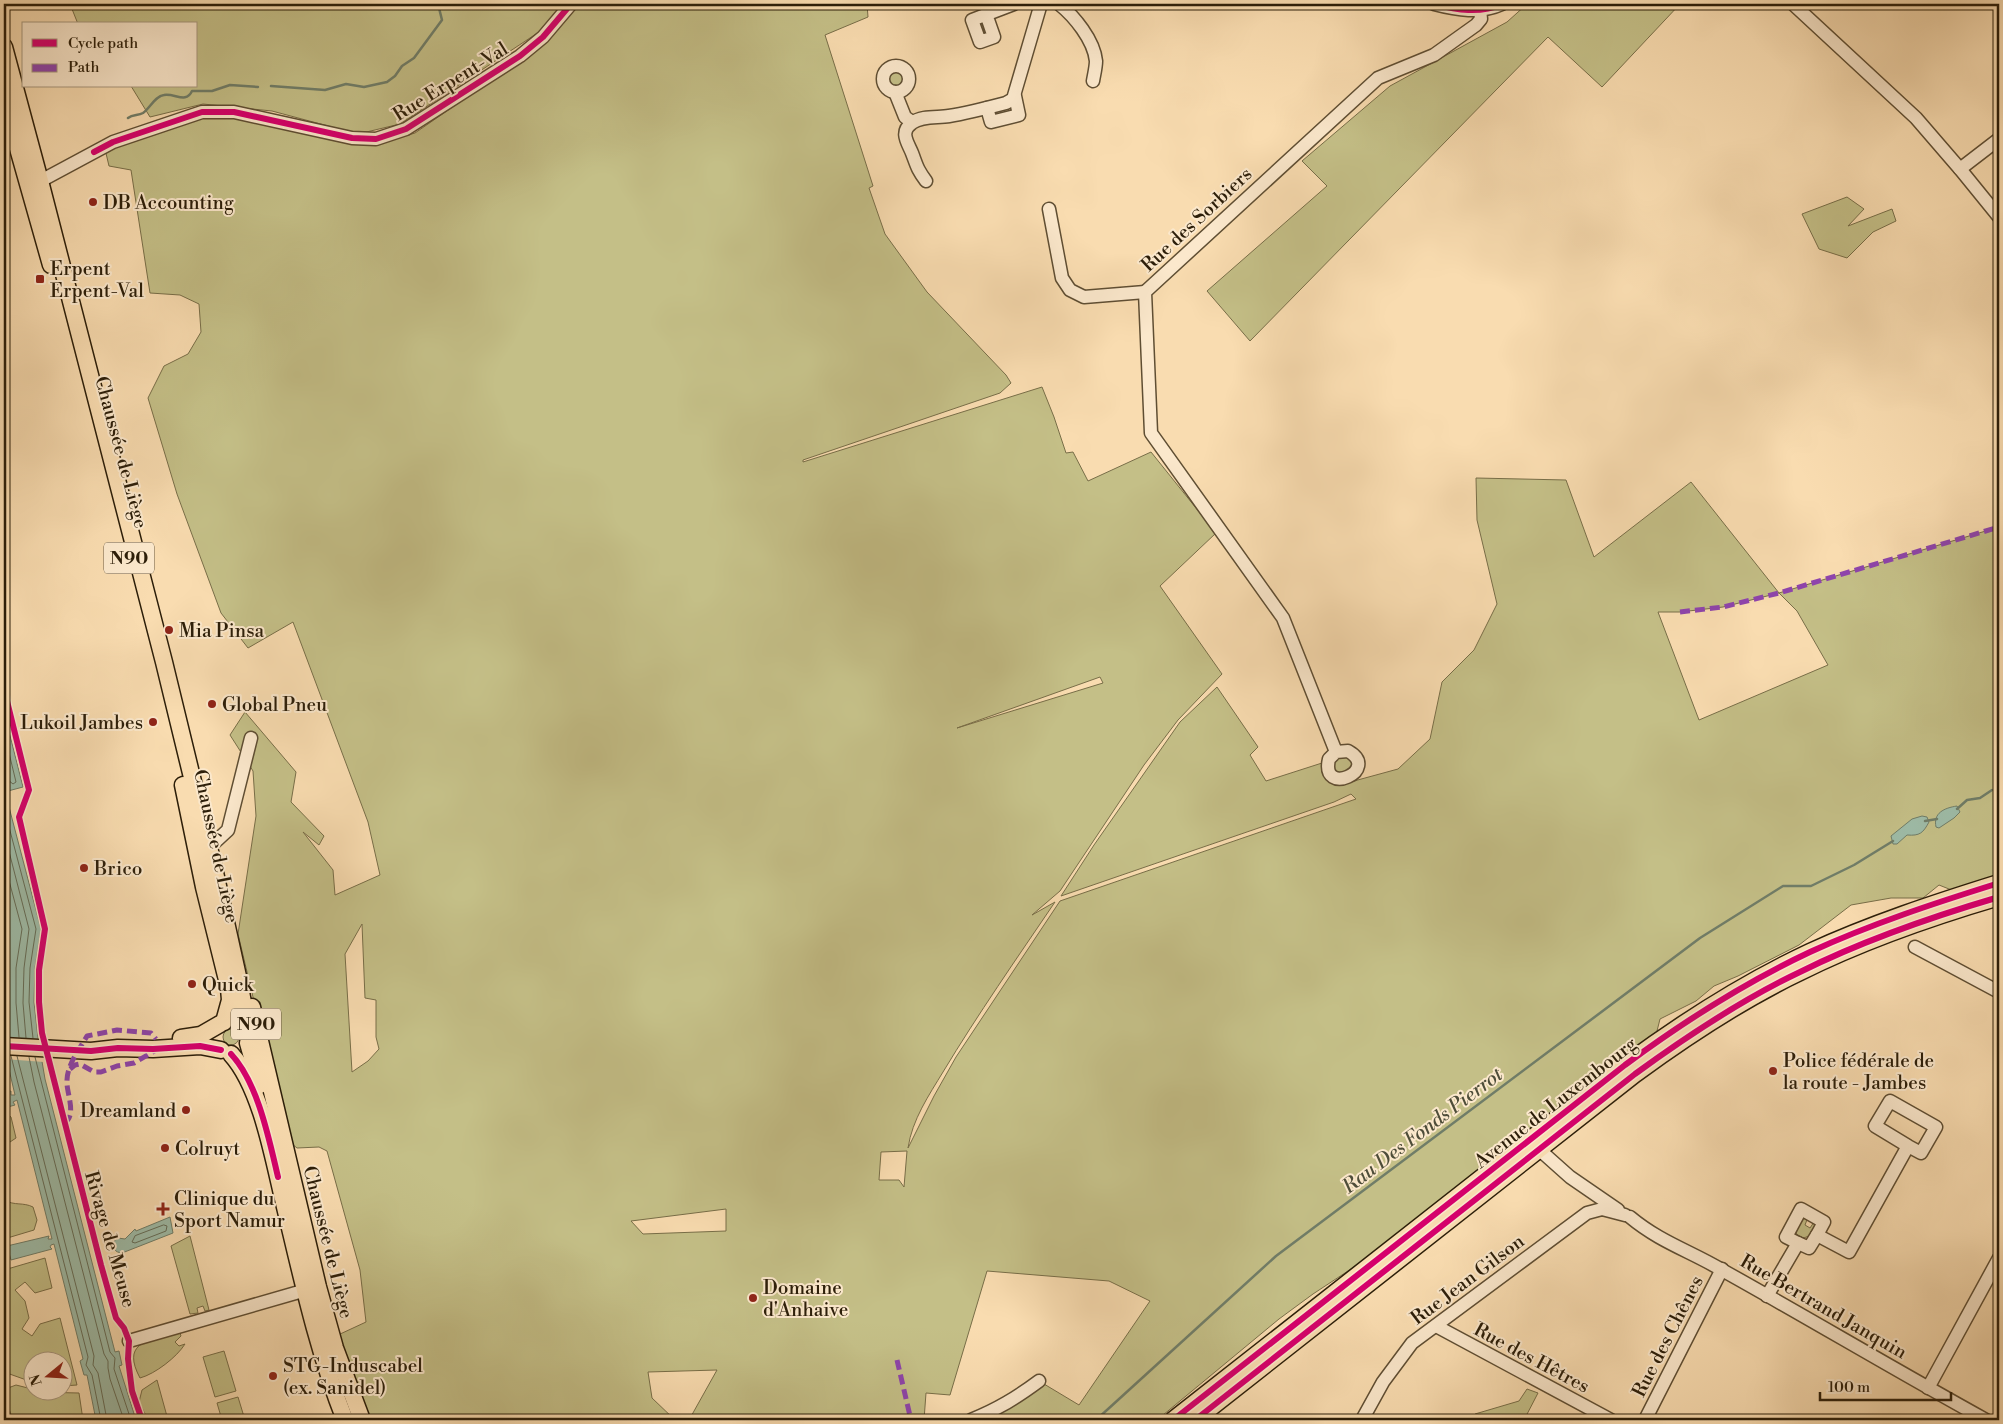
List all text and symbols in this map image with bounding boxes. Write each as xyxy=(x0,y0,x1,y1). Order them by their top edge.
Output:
legend xyxy=(22,22,198,88)
text: Cycle path xyxy=(68,34,138,53)
street label: Rue Erpent-Val xyxy=(388,37,513,127)
text: Path xyxy=(68,58,100,77)
street label: Rue des Sorbiers xyxy=(1136,162,1257,277)
place label: DB Accounting xyxy=(103,191,234,215)
marker: DB Accounting xyxy=(87,196,99,208)
place label: Erpent Erpent-Val xyxy=(50,257,144,303)
marker: Erpent Erpent-Val xyxy=(34,273,46,285)
street label: Chaussée de Liège xyxy=(89,374,153,531)
road number: N90 xyxy=(104,542,154,574)
place label: Mia Pinsa xyxy=(179,619,265,643)
marker: Mia Pinsa xyxy=(163,624,175,636)
place label: Global Pneu xyxy=(222,693,327,717)
marker: Global Pneu xyxy=(206,698,218,710)
place label: Lukoil Jambes xyxy=(20,711,143,735)
marker: Lukoil Jambes xyxy=(147,716,159,728)
street label: Chaussée de Liège xyxy=(188,767,244,925)
place label: Brico xyxy=(93,857,143,881)
marker: Brico xyxy=(78,862,90,874)
place label: Quick xyxy=(202,973,255,997)
marker: Quick xyxy=(186,978,198,990)
road number: N90 xyxy=(231,1009,281,1040)
street label: Avenue de Luxembourg xyxy=(1469,1032,1642,1174)
place label: Police fédérale de la route - Jambes xyxy=(1783,1049,1934,1095)
water label: Rau Des Fonds Pierrot xyxy=(1337,1062,1508,1200)
marker: Police fédérale de la route - Jambes xyxy=(1767,1065,1779,1077)
place label: Dreamland xyxy=(80,1099,176,1123)
marker: Dreamland xyxy=(180,1104,192,1116)
place label: Colruyt xyxy=(175,1137,240,1161)
marker: Colruyt xyxy=(159,1142,171,1154)
street label: Chaussée de Liège xyxy=(297,1163,359,1321)
street label: Rivage de Meuse xyxy=(79,1168,141,1310)
place label: Clinique du Sport Namur xyxy=(174,1187,285,1233)
marker: Clinique du Sport Namur xyxy=(156,1202,170,1216)
street label: Rue Jean Gilson xyxy=(1406,1229,1529,1330)
street label: Rue Bertrand Janquin xyxy=(1736,1249,1911,1364)
street label: Rue des Chênes xyxy=(1627,1272,1709,1401)
place label: Domaine d'Anhaive xyxy=(763,1276,848,1322)
marker: Domaine d'Anhaive xyxy=(747,1292,759,1304)
street label: Rue des Hêtres xyxy=(1470,1317,1594,1398)
north arrow xyxy=(22,1352,72,1402)
place label: STG-Induscabel (ex. Sanidel) xyxy=(283,1354,423,1400)
scale bar xyxy=(1820,1369,1952,1401)
marker: STG-Induscabel (ex. Sanidel) xyxy=(267,1370,279,1382)
text: N xyxy=(26,1372,47,1388)
text: 100 m xyxy=(1828,1378,1870,1397)

